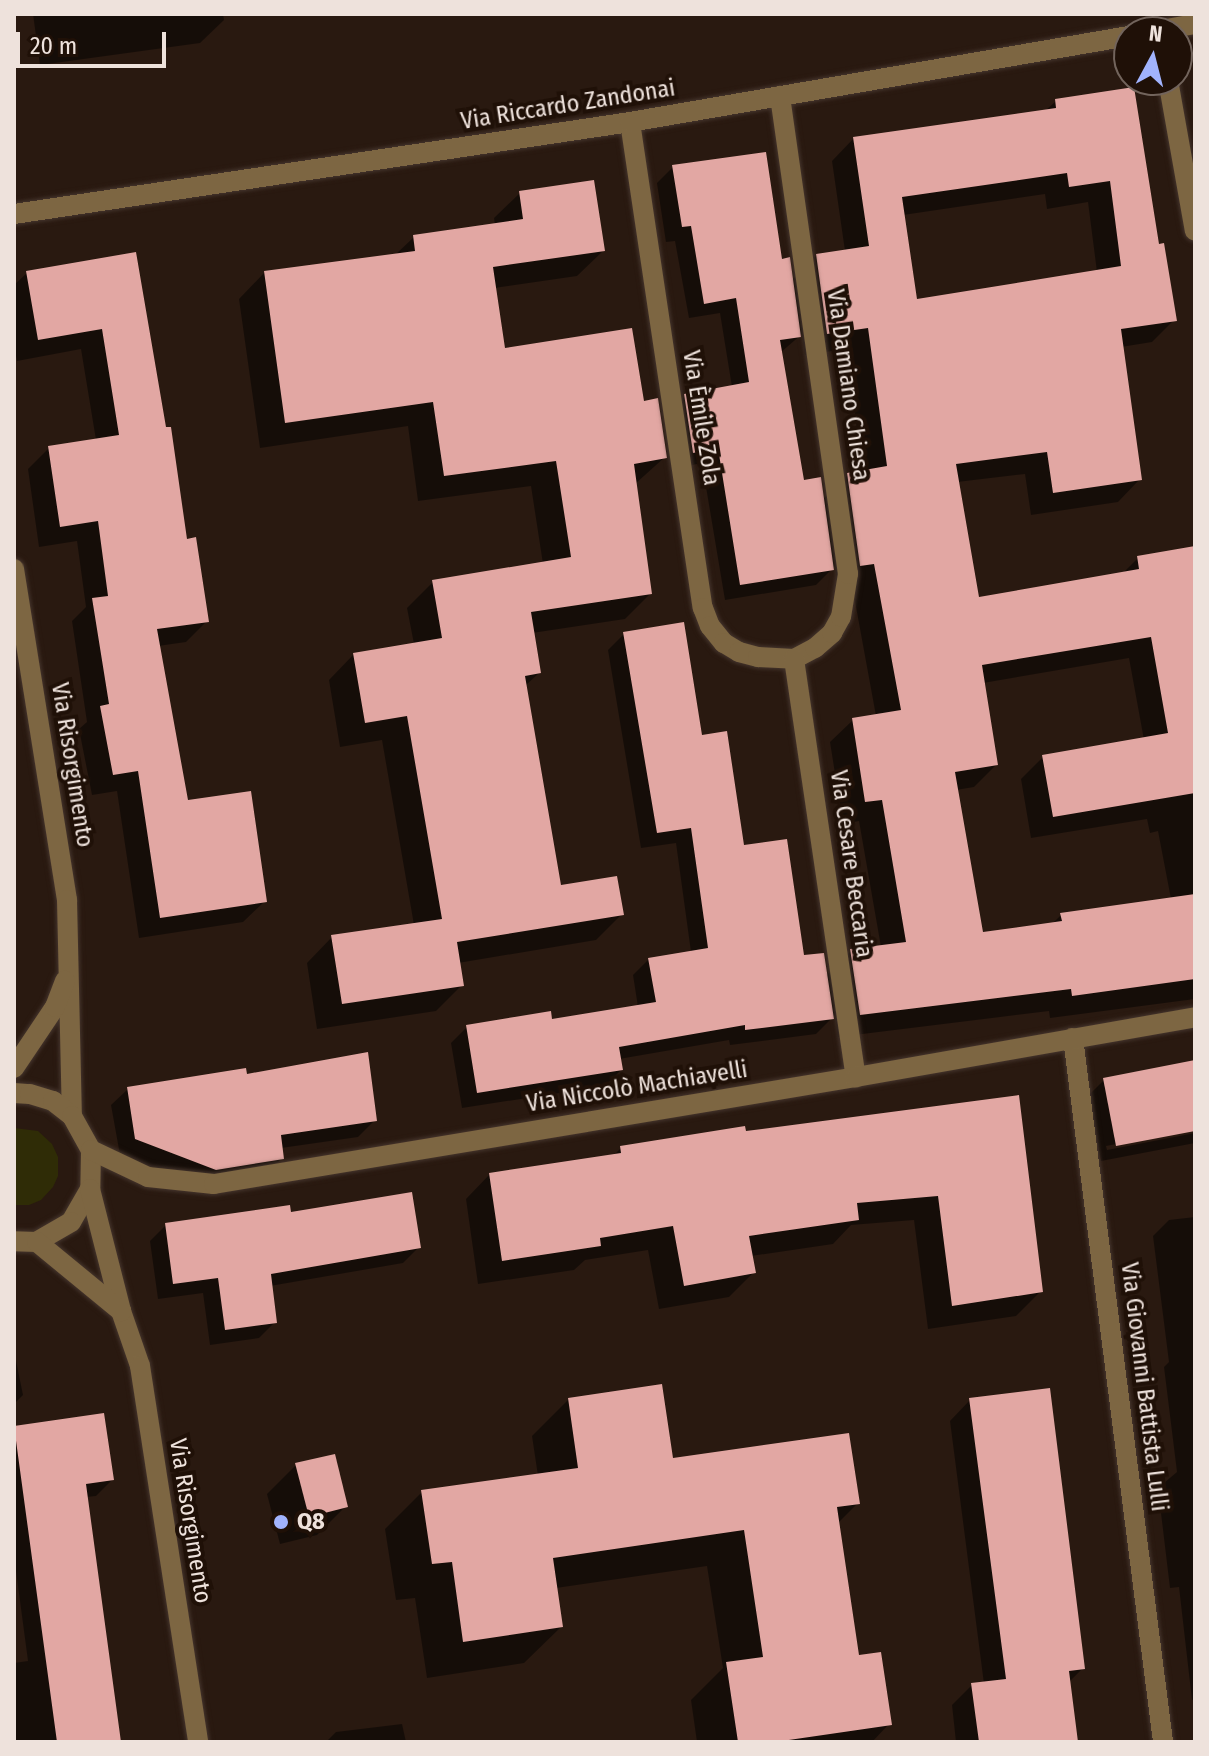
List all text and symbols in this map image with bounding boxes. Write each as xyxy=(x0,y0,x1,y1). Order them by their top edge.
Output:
scale bar xyxy=(20,16,170,66)
north arrow xyxy=(1113,16,1193,96)
text: N xyxy=(1148,19,1164,48)
text: 20 m xyxy=(30,32,77,60)
street label: Via Riccardo Zandonai xyxy=(459,74,677,136)
street label: Via Damiano Chiesa xyxy=(820,288,876,482)
street label: Via Èmile Zola xyxy=(676,348,726,488)
street label: Via Risorgimento xyxy=(45,681,99,849)
street label: Via Cesare Beccaria xyxy=(824,768,878,960)
street label: Via Niccolò Machiavelli xyxy=(524,1055,750,1119)
street label: Via Giovanni Battista Lulli xyxy=(1114,1261,1174,1513)
street label: Via Risorgimento xyxy=(163,1437,217,1605)
place label: Q8 xyxy=(297,1508,325,1536)
marker: Q8 xyxy=(272,1513,290,1531)

